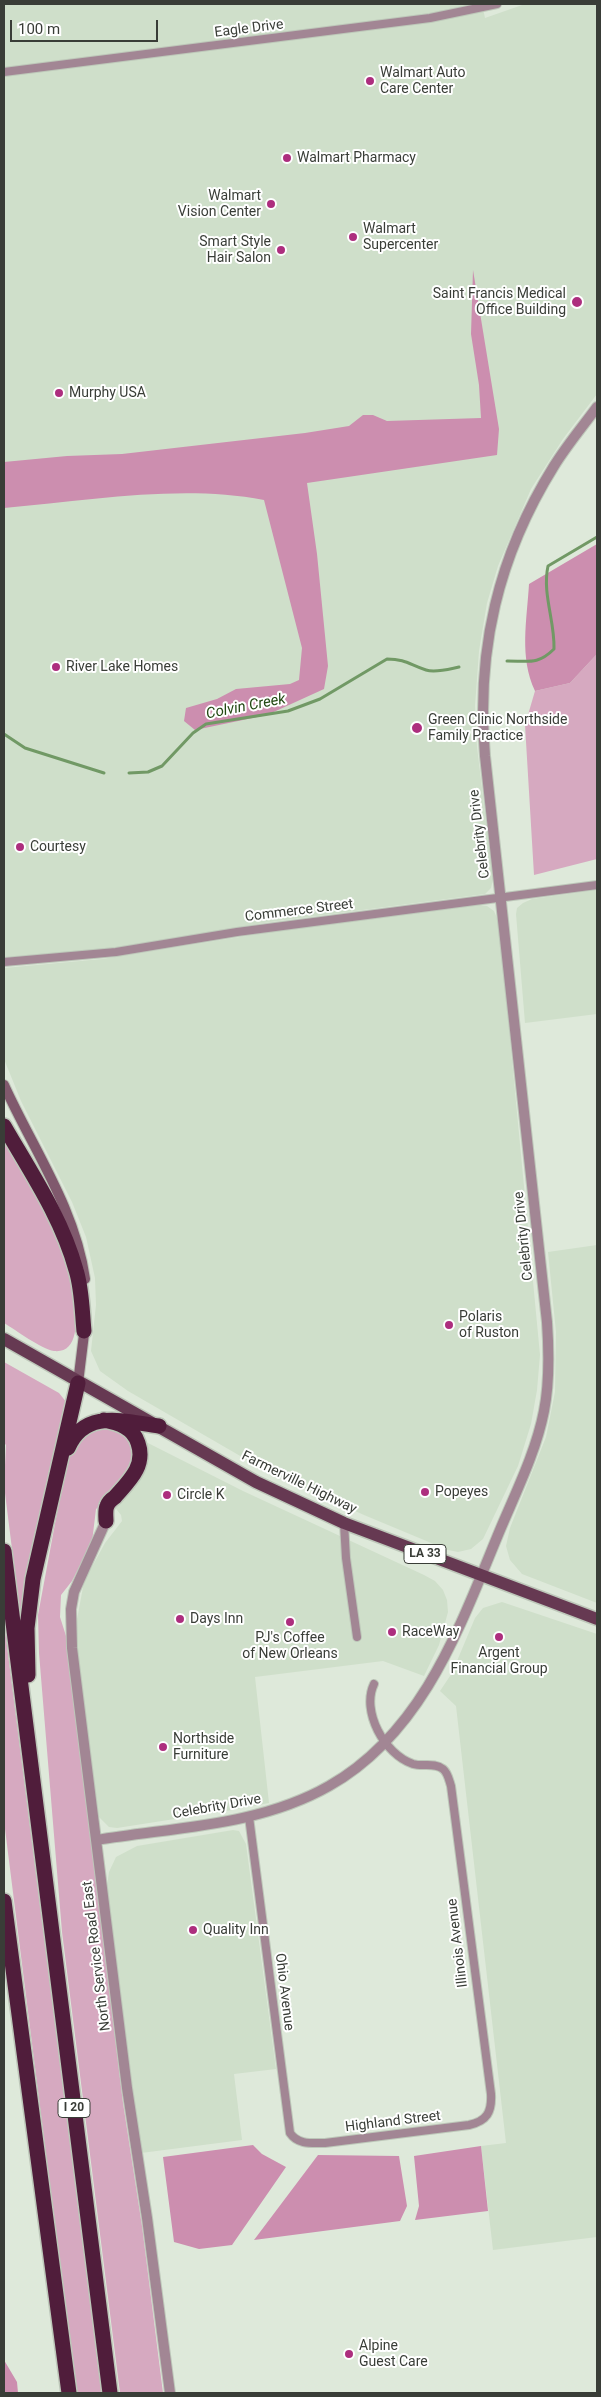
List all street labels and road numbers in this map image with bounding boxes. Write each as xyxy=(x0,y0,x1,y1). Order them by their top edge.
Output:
street label: Eagle Drive xyxy=(214,16,284,42)
street label: Celebrity Drive xyxy=(466,789,494,879)
street label: Commerce Street xyxy=(244,896,354,926)
street label: Celebrity Drive xyxy=(511,1191,537,1281)
street label: Farmerville Highway xyxy=(239,1448,359,1518)
road number: LA 33 xyxy=(404,1545,446,1564)
street label: Celebrity Drive xyxy=(171,1791,263,1823)
street label: North Service Road East xyxy=(79,1880,115,2032)
street label: Illinois Avenue xyxy=(444,1898,472,1988)
street label: Ohio Avenue xyxy=(271,1952,297,2032)
road number: I 20 xyxy=(58,2098,90,2118)
street label: Highland Street xyxy=(344,2108,442,2136)

